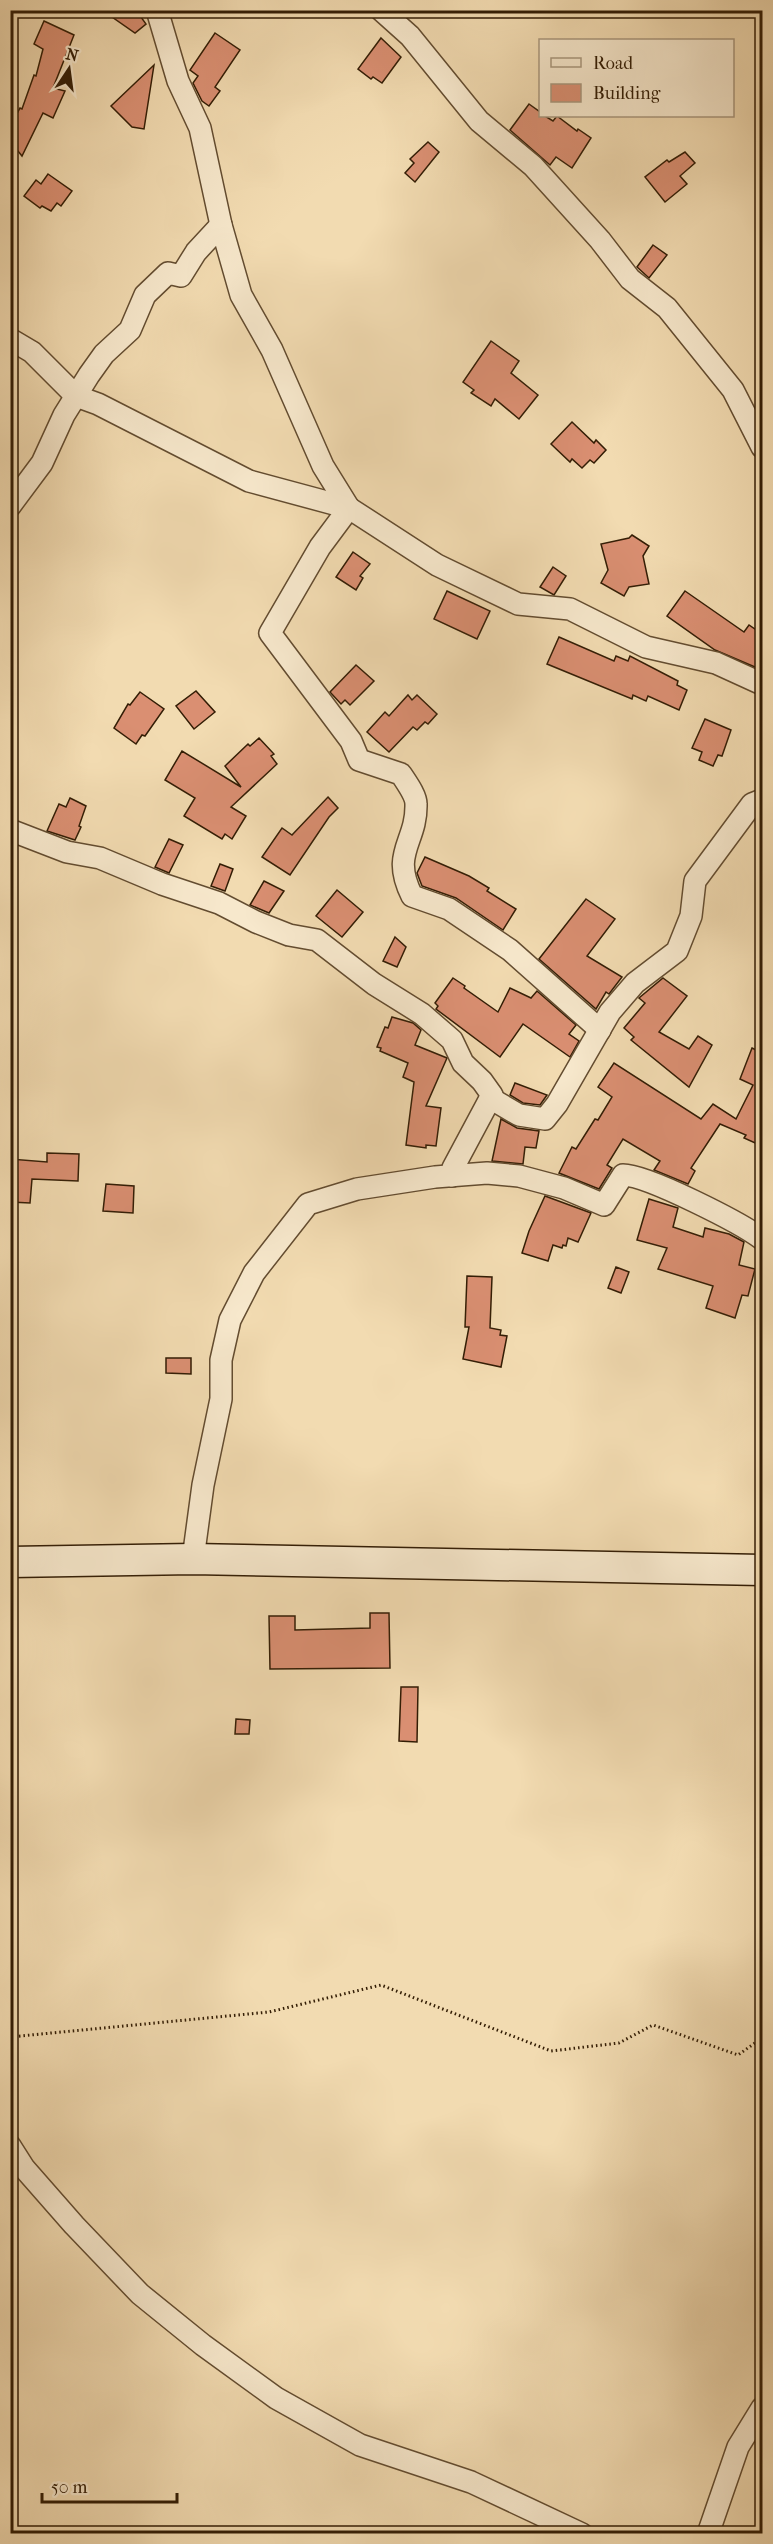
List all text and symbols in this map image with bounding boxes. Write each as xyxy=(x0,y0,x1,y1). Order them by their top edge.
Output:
north arrow xyxy=(39,39,99,99)
legend xyxy=(539,39,734,117)
text: N xyxy=(64,44,81,66)
text: Road xyxy=(593,53,633,74)
text: Building xyxy=(593,83,661,104)
scale bar xyxy=(42,2466,177,2504)
text: 50 m xyxy=(51,2477,88,2498)

